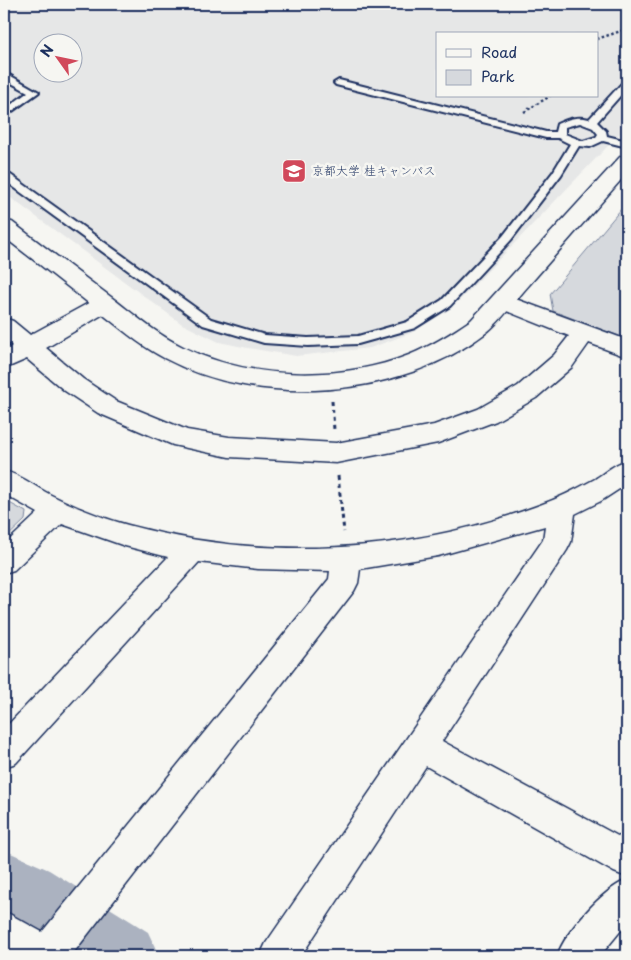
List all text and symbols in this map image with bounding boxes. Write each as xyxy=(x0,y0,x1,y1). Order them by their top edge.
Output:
north arrow xyxy=(32,32,82,82)
legend xyxy=(436,32,598,98)
text: N xyxy=(35,40,59,61)
text: Road xyxy=(481,40,517,63)
text: Park xyxy=(481,64,515,87)
school or university icon: 京都大学 桂キャンパス xyxy=(281,158,307,184)
place label: 京都大学 桂キャンパス xyxy=(312,161,435,179)

